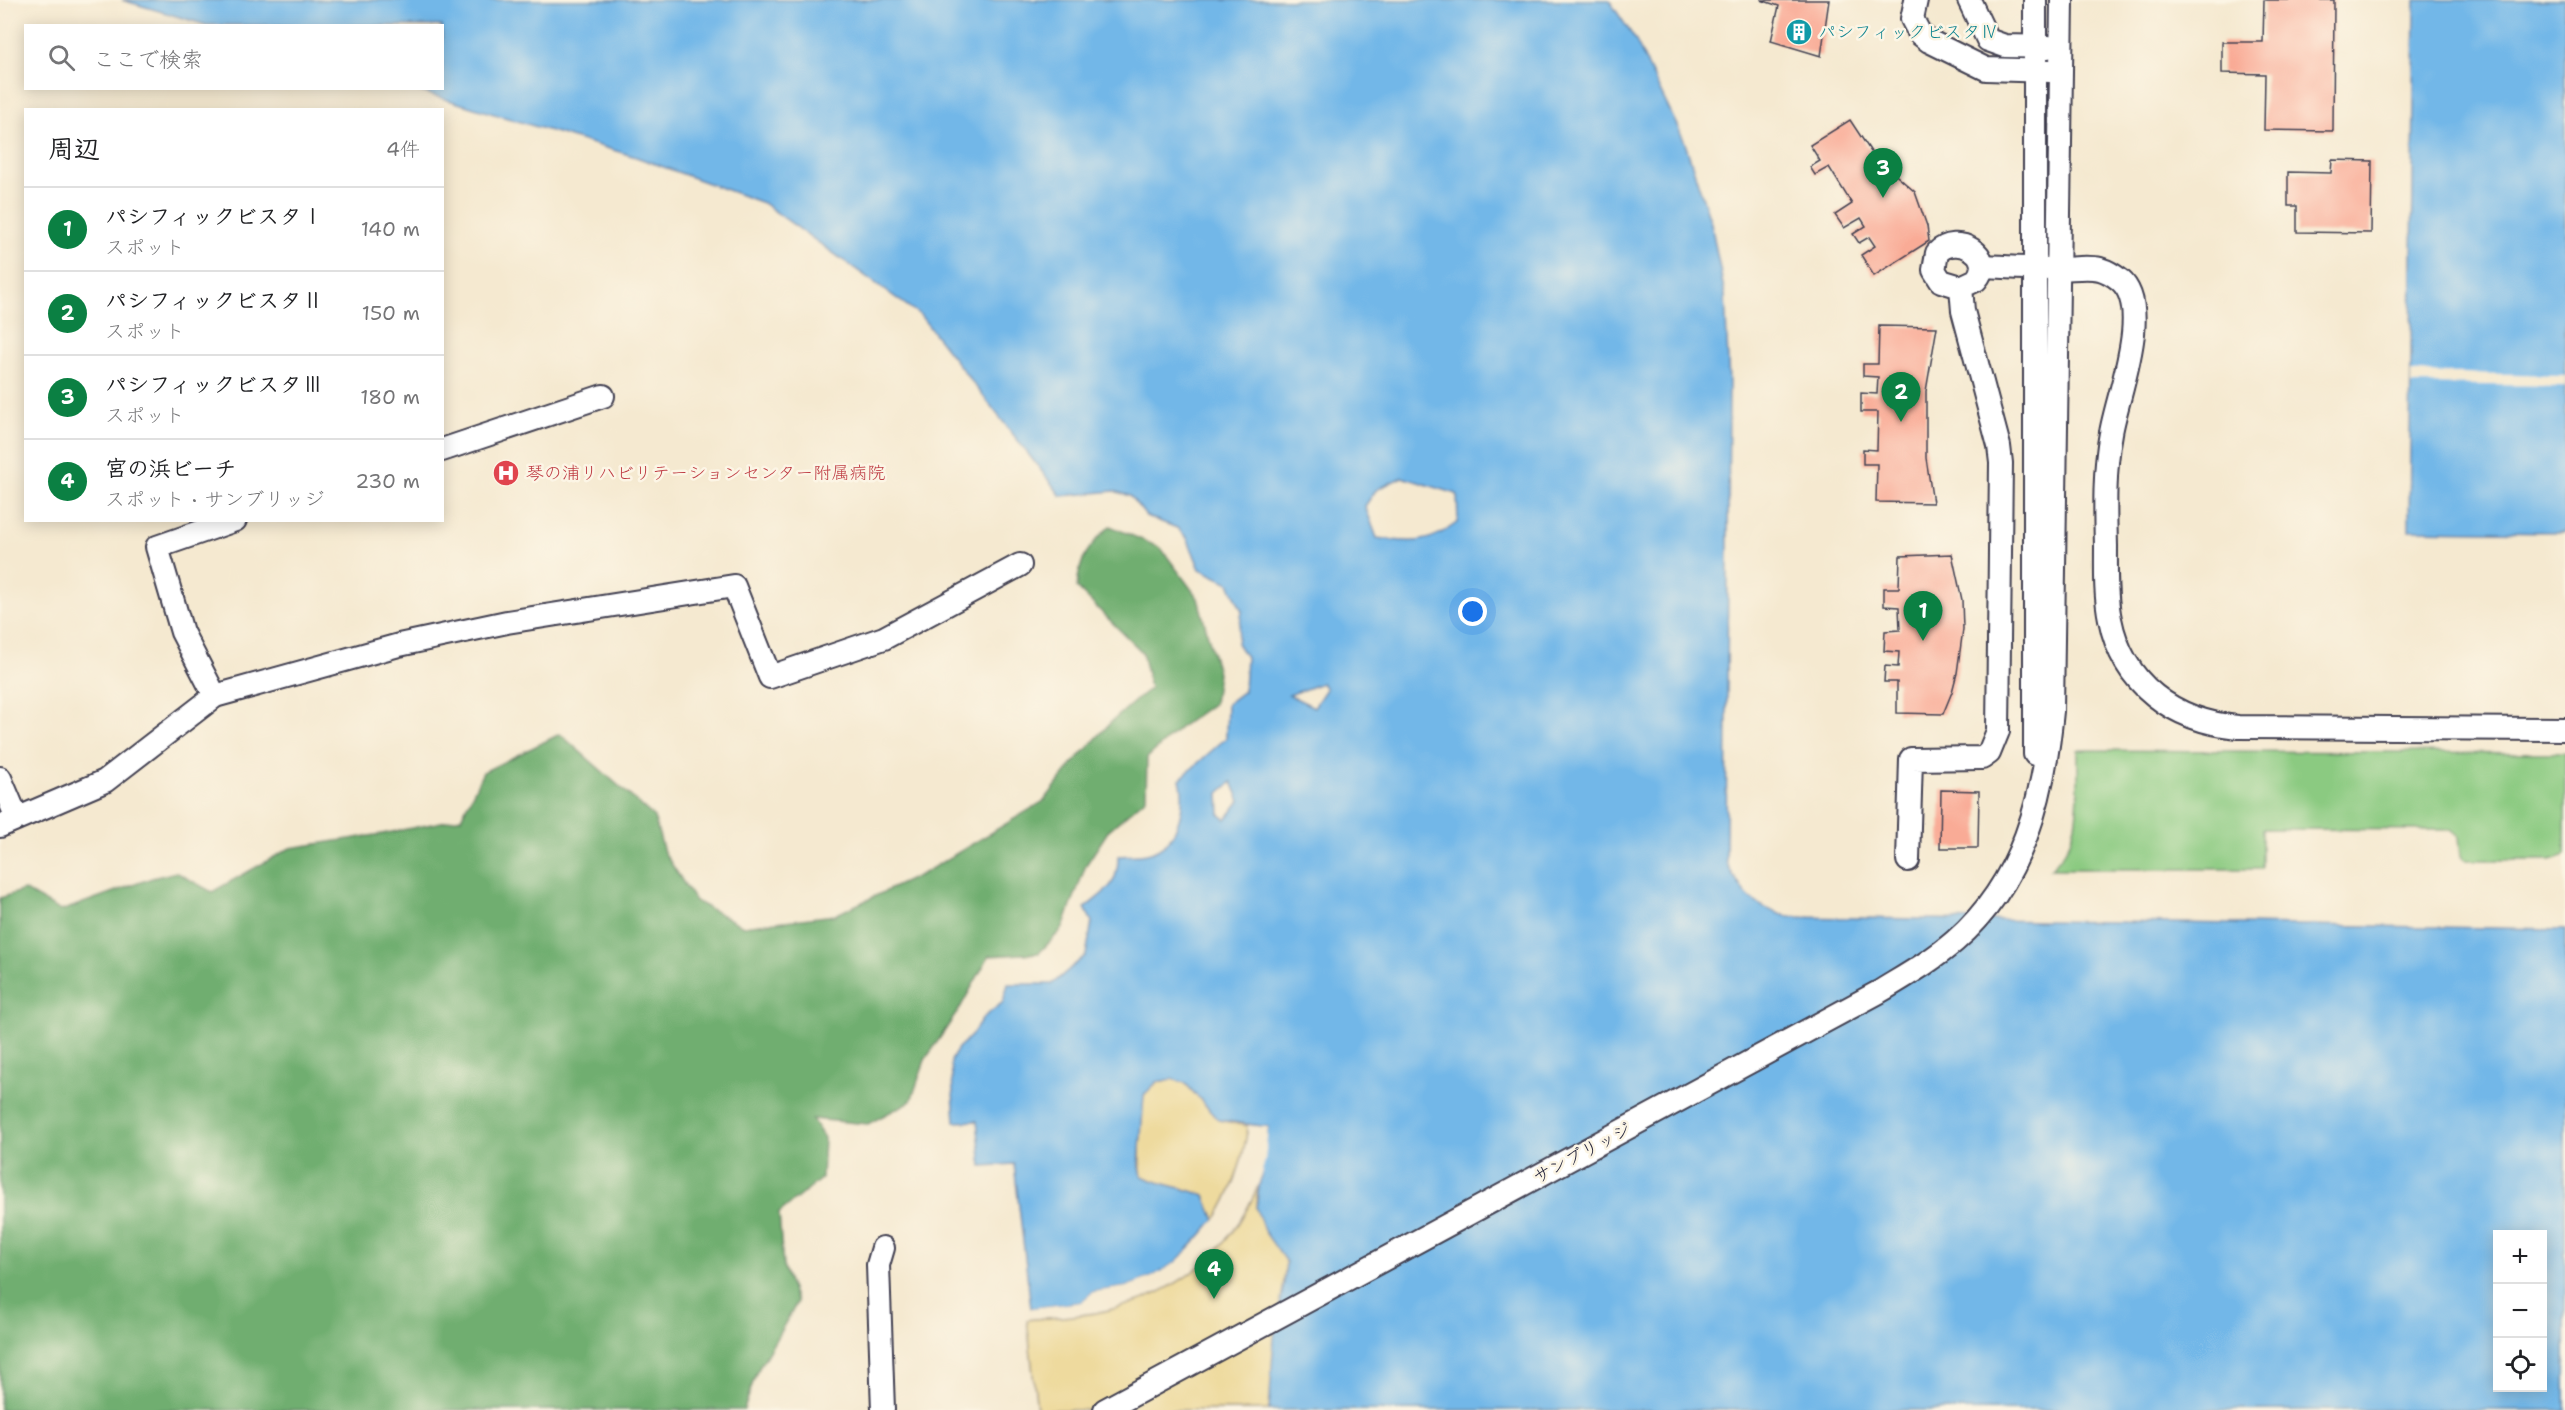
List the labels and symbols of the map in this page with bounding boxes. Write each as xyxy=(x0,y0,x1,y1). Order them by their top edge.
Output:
building icon: パシフィックビスタⅣ xyxy=(1784,17,1814,47)
place label: パシフィックビスタⅣ xyxy=(1818,20,1998,44)
pin: 3 xyxy=(1864,148,1902,198)
pin: 2 xyxy=(1882,372,1920,422)
hospital icon: 琴の浦リハビリテーションセンター附属病院 xyxy=(491,458,521,488)
place label: 琴の浦リハビリテーションセンター附属病院 xyxy=(526,461,885,485)
pin: 1 xyxy=(1904,592,1942,641)
your location xyxy=(1458,597,1487,626)
street label: サンブリッジ xyxy=(1529,1117,1635,1189)
pin: 4 xyxy=(1194,1250,1234,1299)

